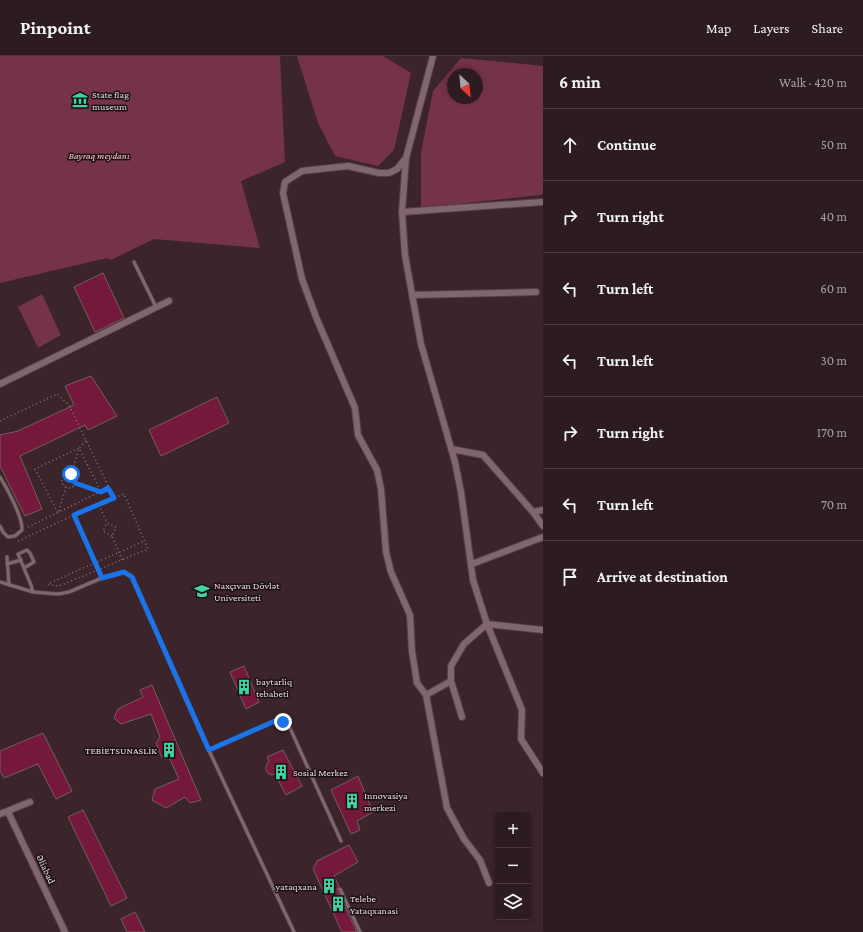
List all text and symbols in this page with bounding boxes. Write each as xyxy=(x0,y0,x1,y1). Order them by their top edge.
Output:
text: Pinpoint xyxy=(20,17,91,38)
text: Map xyxy=(706,20,731,36)
text: Layers xyxy=(753,20,790,36)
text: Share xyxy=(812,20,843,36)
north arrow xyxy=(447,68,483,104)
text: 6 min xyxy=(559,73,601,92)
text: Walk · 420 m xyxy=(779,75,847,90)
place label: State flag museum xyxy=(92,89,129,112)
museum icon: State flag museum xyxy=(71,91,89,109)
icon: ahead xyxy=(559,134,581,156)
text: Continue xyxy=(597,137,656,153)
text: 50 m xyxy=(821,137,847,152)
park label: Bayraq meydanı xyxy=(68,150,130,161)
icon: right xyxy=(559,206,581,228)
text: Turn right xyxy=(597,209,664,225)
text: 40 m xyxy=(820,209,847,224)
icon: left xyxy=(559,278,581,300)
text: Turn left xyxy=(597,281,653,297)
text: 60 m xyxy=(820,281,847,296)
icon: left xyxy=(559,350,581,372)
text: Turn left xyxy=(597,353,653,369)
text: 30 m xyxy=(821,353,847,368)
icon: right xyxy=(559,422,581,444)
text: Turn right xyxy=(597,425,664,441)
text: 170 m xyxy=(817,425,847,440)
route start xyxy=(62,465,80,483)
icon: left xyxy=(559,494,581,516)
text: Turn left xyxy=(597,497,653,513)
text: 70 m xyxy=(821,497,847,512)
icon: arrive xyxy=(559,566,581,588)
text: Arrive at destination xyxy=(597,569,728,585)
place label: Naxçıvan Dövlət Universiteti xyxy=(214,580,280,603)
school or university icon: Naxçıvan Dövlət Universiteti xyxy=(193,582,211,600)
place label: baytarliq tebabeti xyxy=(256,676,293,699)
building icon: baytarliq tebabeti xyxy=(235,678,253,696)
route end xyxy=(274,713,292,731)
building icon: TEBİETSUNASLİK xyxy=(160,741,178,759)
place label: TEBİETSUNASLİK xyxy=(85,745,157,756)
building icon: Sosial Merkez xyxy=(272,763,290,781)
place label: Sosial Merkez xyxy=(293,767,348,778)
place label: Innovasiya merkezi xyxy=(364,790,408,813)
building icon: Innovasiya merkezi xyxy=(343,792,361,810)
map controls xyxy=(495,812,531,920)
button: + xyxy=(495,812,531,848)
button: − xyxy=(495,848,531,884)
street label: Əliabad xyxy=(34,853,58,886)
building icon: yataqxana xyxy=(320,877,338,895)
place label: yataqxana xyxy=(275,881,317,892)
button: layers xyxy=(495,884,531,920)
place label: Telebe Yataqxanasi xyxy=(350,893,398,916)
building icon: Telebe Yataqxanasi xyxy=(329,895,347,913)

